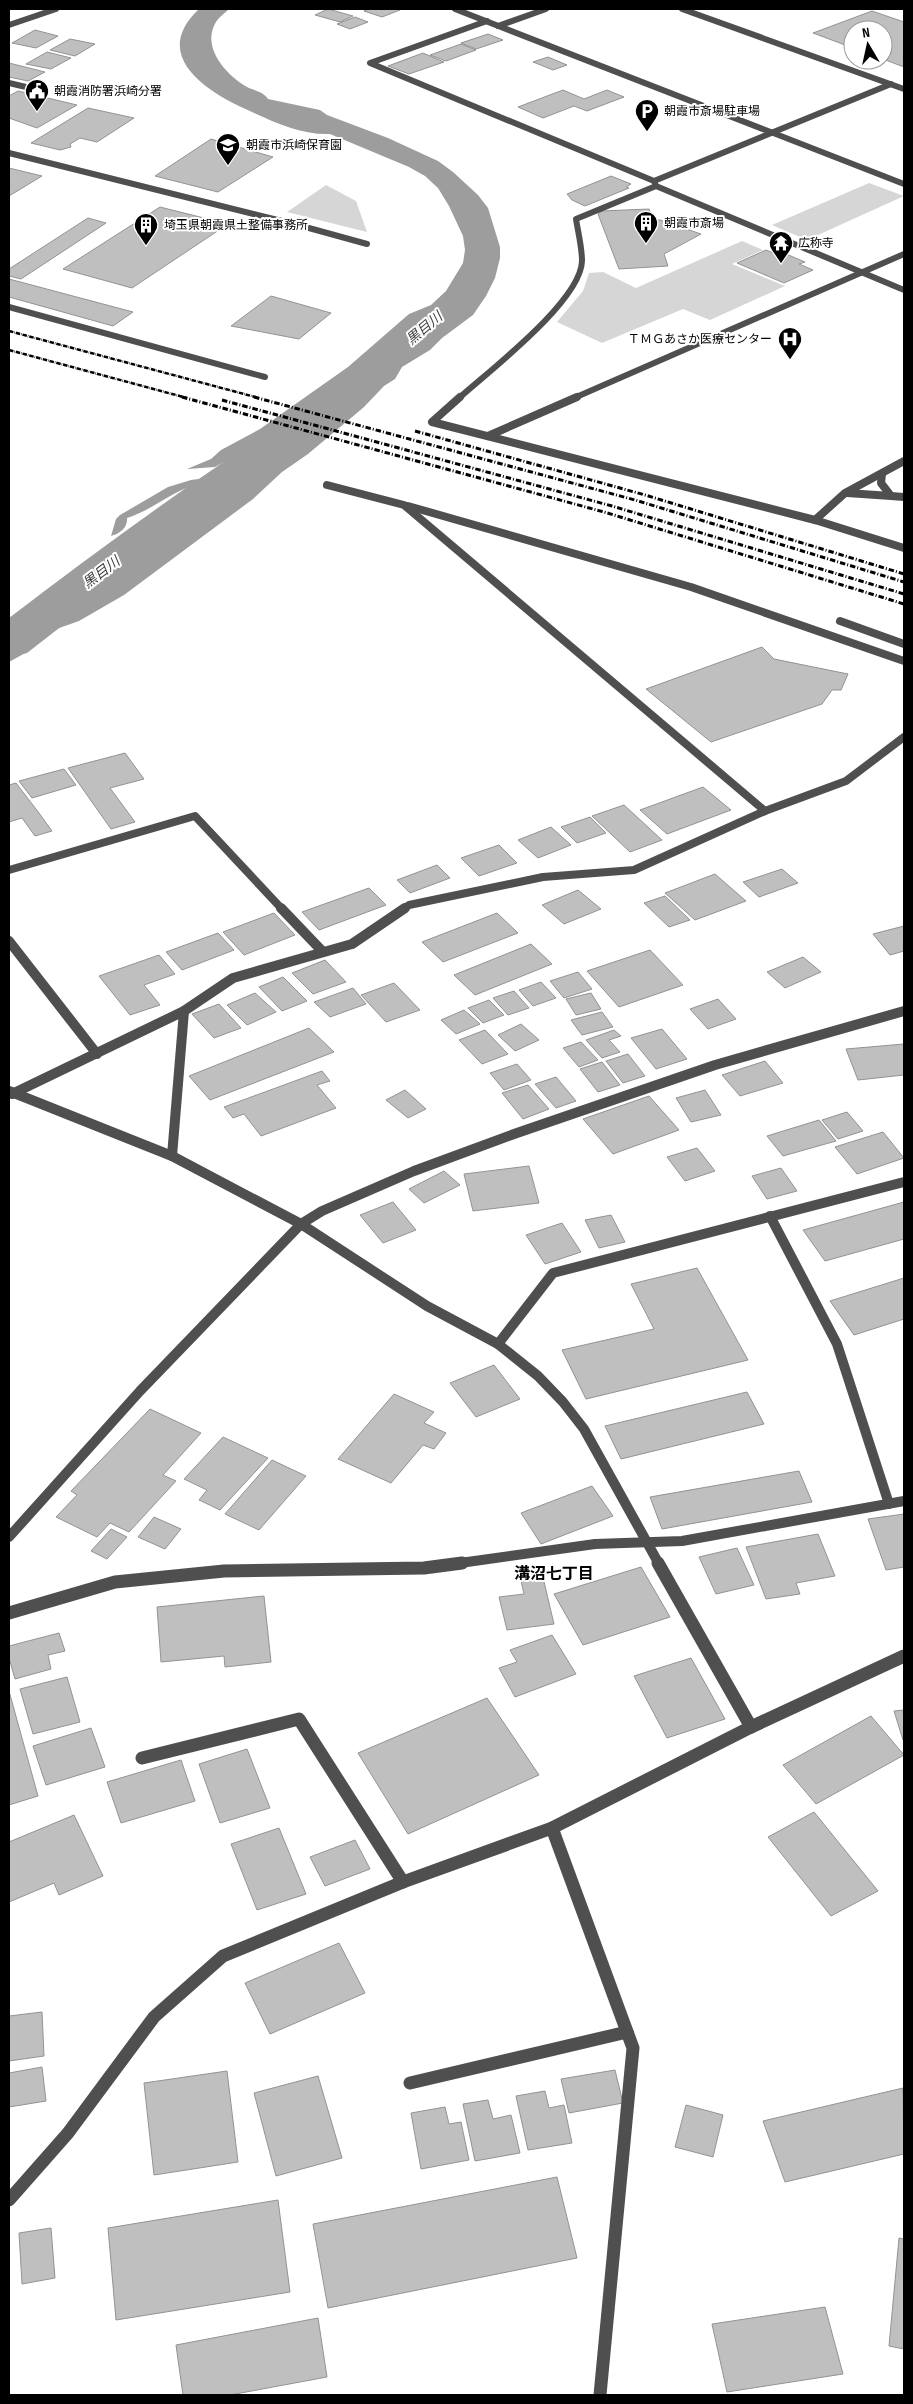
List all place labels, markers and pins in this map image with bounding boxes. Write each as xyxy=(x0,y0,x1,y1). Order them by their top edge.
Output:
public building icon: 朝霞消防署浜崎分署 xyxy=(24,78,50,112)
place label: 朝霞消防署浜崎分署 xyxy=(54,84,162,99)
parking icon: 朝霞市斎場駐車場 xyxy=(634,98,660,132)
place label: 朝霞市斎場駐車場 xyxy=(664,104,760,119)
school or university icon: 朝霞市浜崎保育園 xyxy=(215,132,241,166)
place label: 朝霞市浜崎保育園 xyxy=(246,138,342,153)
building icon: 朝霞市斎場 xyxy=(633,210,659,244)
building icon: 埼玉県朝霞県土整備事務所 xyxy=(133,212,159,246)
place label: 朝霞市斎場 xyxy=(664,216,724,231)
place label: 埼玉県朝霞県土整備事務所 xyxy=(164,218,308,233)
temple icon: 広称寺 xyxy=(768,230,794,264)
place label: 広称寺 xyxy=(798,236,834,251)
hospital icon: ＴＭＧあさか医療センター xyxy=(777,326,803,360)
place label: ＴＭＧあさか医療センター xyxy=(628,332,772,347)

